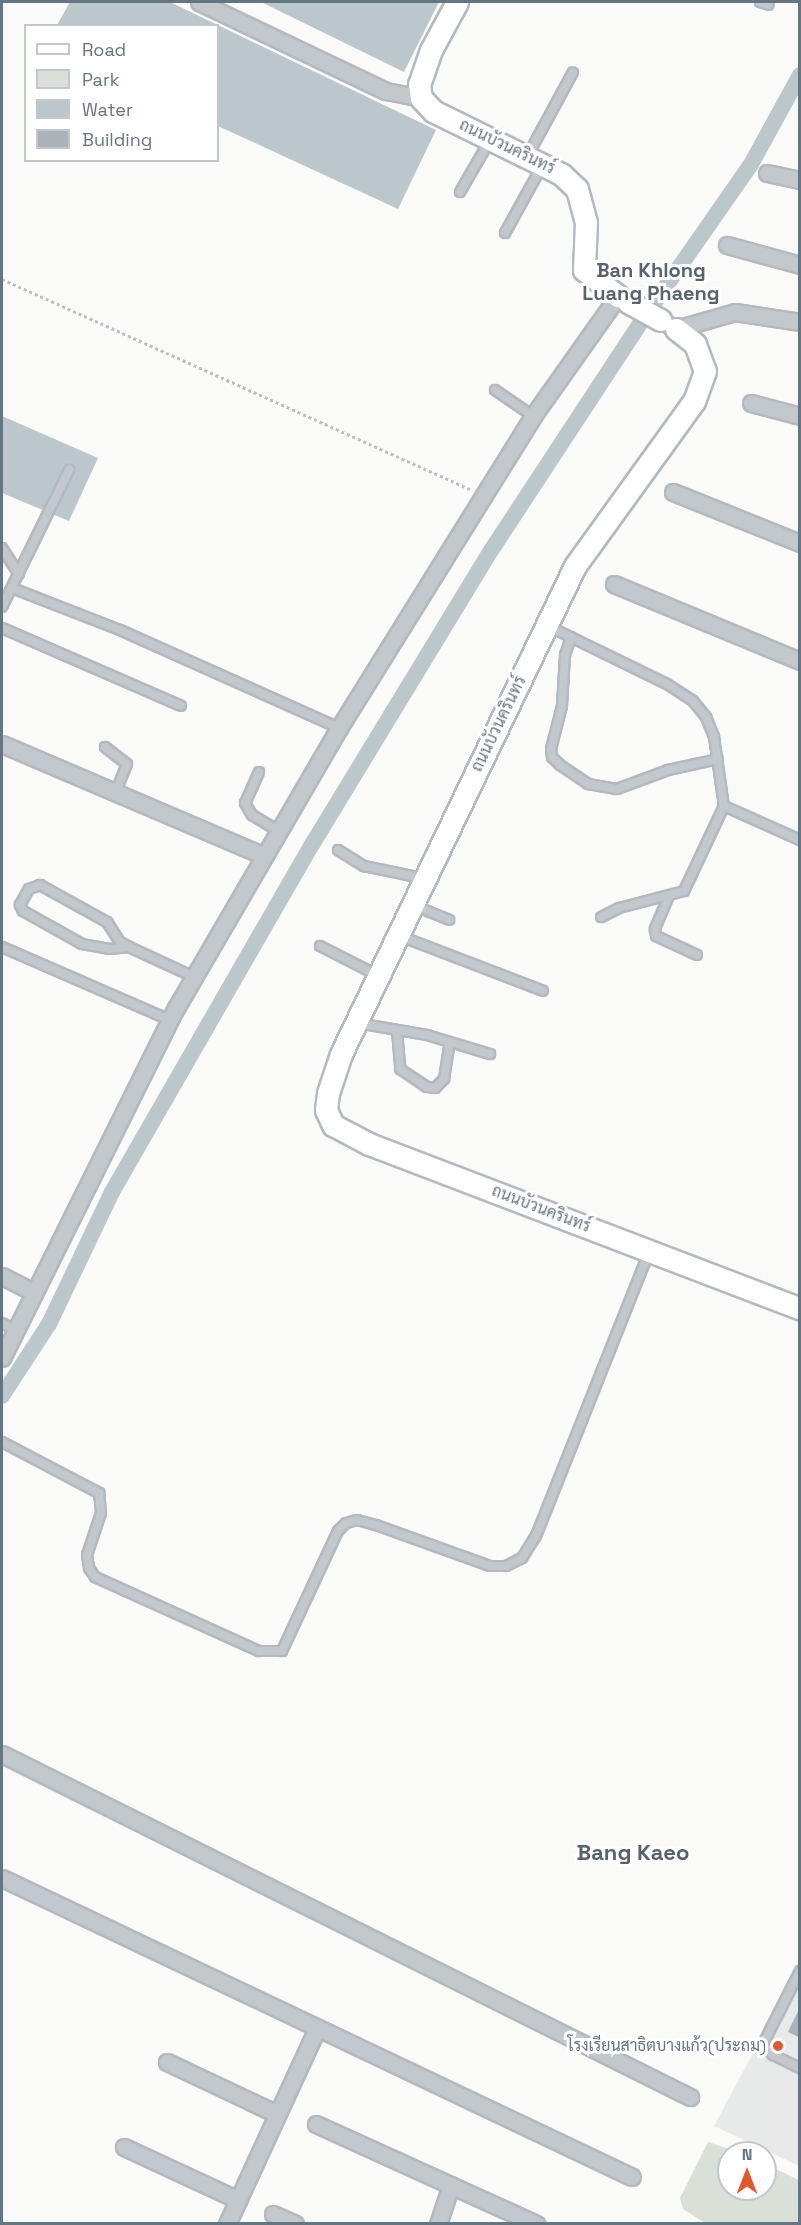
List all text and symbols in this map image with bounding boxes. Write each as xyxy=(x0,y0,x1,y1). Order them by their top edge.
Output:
legend xyxy=(24,24,219,162)
text: Road xyxy=(82,38,126,61)
text: Park xyxy=(82,68,119,91)
text: Water xyxy=(82,98,133,121)
street label: ถนนบัวนครินทร์ xyxy=(456,116,558,178)
text: Building xyxy=(82,128,152,151)
district label: Ban Khlong Luang Phaeng xyxy=(582,259,720,306)
street label: ถนนบัวนครินทร์ xyxy=(468,673,530,775)
street label: ถนนบัวนครินทร์ xyxy=(489,1181,593,1237)
district label: Bang Kaeo xyxy=(577,1840,689,1866)
place label: โรงเรียนสาธิตบางแก้ว(ประถม) xyxy=(567,2036,766,2056)
marker: โรงเรียนสาธิตบางแก้ว(ประถม) xyxy=(771,2039,785,2053)
north arrow xyxy=(717,2141,777,2201)
text: N xyxy=(742,2144,752,2165)

